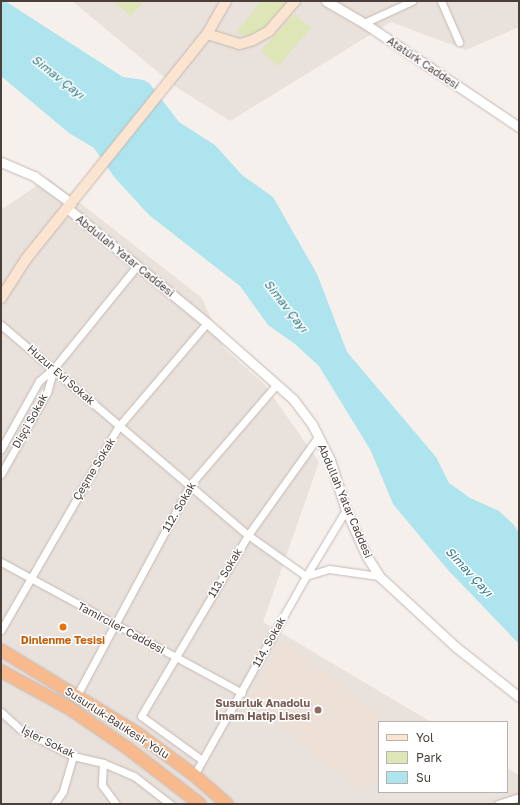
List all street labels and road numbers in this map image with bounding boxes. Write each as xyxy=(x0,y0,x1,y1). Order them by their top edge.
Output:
street label: Atatürk Caddesi xyxy=(384,34,462,92)
street label: Abdullah Yatar Caddesi xyxy=(73,212,177,300)
street label: Huzur Evi Sokak xyxy=(25,342,97,408)
street label: Dişçi Sokak xyxy=(10,391,50,451)
street label: Çeşme Sokak xyxy=(70,435,118,503)
street label: Abdullah Yatar Caddesi xyxy=(315,442,375,560)
street label: 112. Sokak xyxy=(159,480,199,534)
street label: 113. Sokak xyxy=(205,546,245,600)
street label: Tamirciler Caddesi xyxy=(75,599,167,657)
street label: 114. Sokak xyxy=(250,614,288,670)
street label: Susurluk-Balıkesir Yolu xyxy=(62,684,172,762)
street label: İşler Sokak xyxy=(19,723,77,761)

